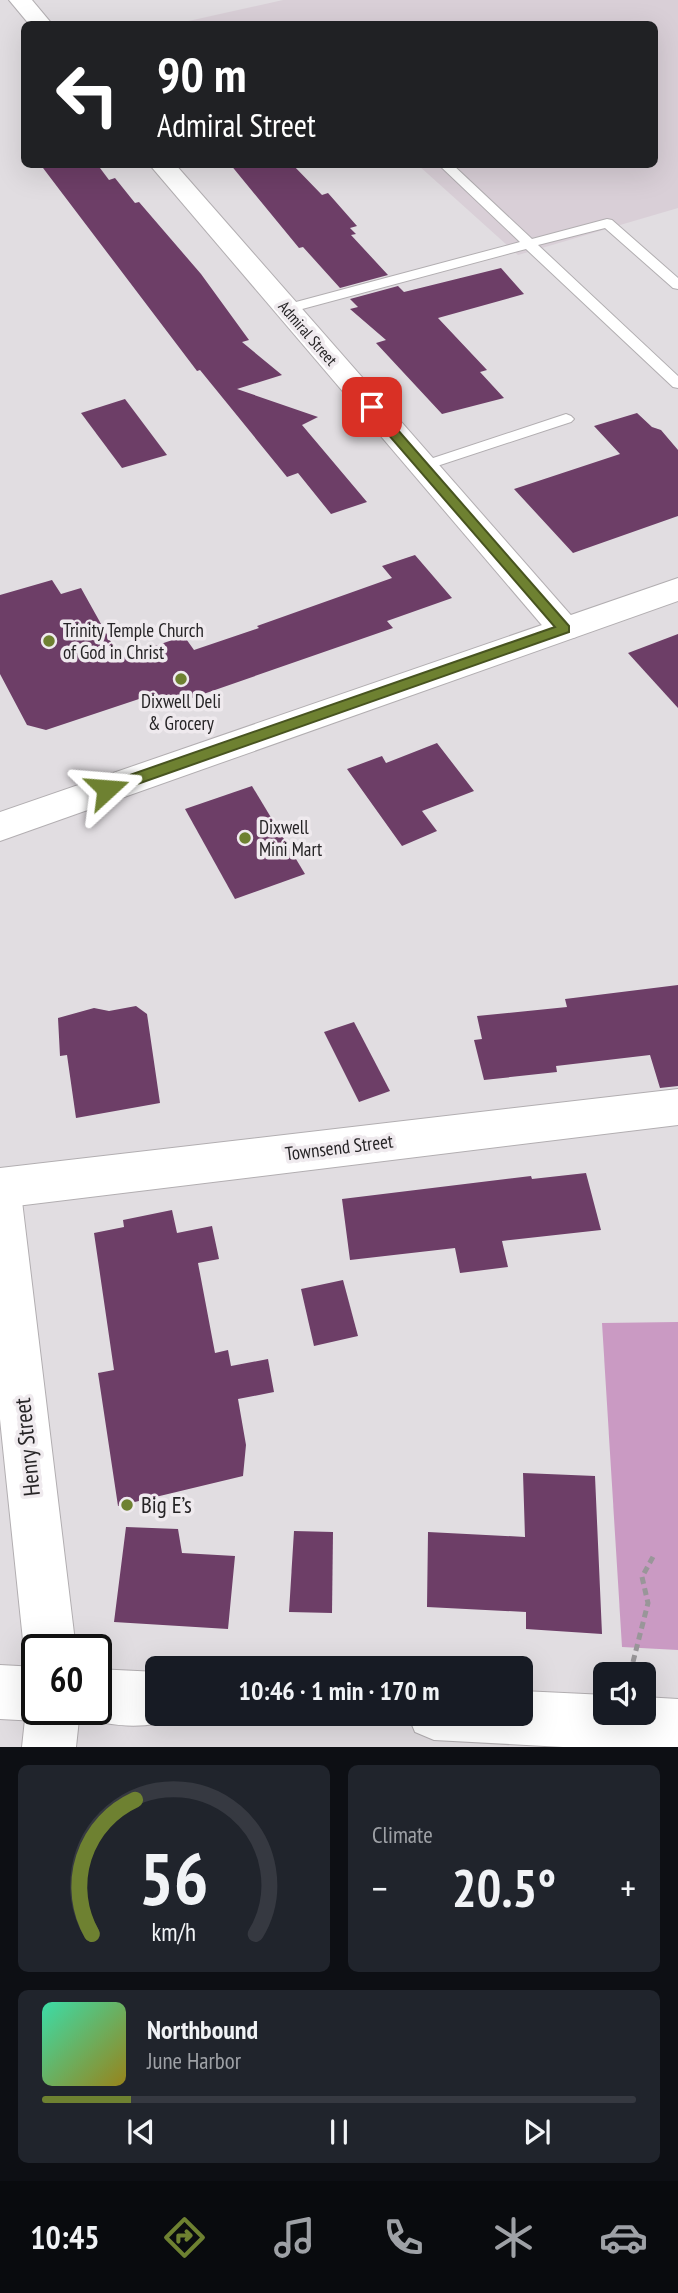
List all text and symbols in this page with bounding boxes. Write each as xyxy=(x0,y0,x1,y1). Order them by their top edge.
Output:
text: 90 m xyxy=(157,42,246,106)
icon: left xyxy=(42,49,133,140)
text: Admiral Street xyxy=(157,104,316,146)
street label: Admiral Street xyxy=(274,296,342,370)
pin xyxy=(342,377,402,437)
icon: arrive xyxy=(353,388,391,426)
place label: Trinity Temple Church of God in Christ xyxy=(63,618,204,664)
marker: Trinity Temple Church of God in Christ xyxy=(41,633,57,649)
marker: Dixwell Deli & Grocery xyxy=(173,671,189,687)
place label: Dixwell Deli & Grocery xyxy=(141,689,221,735)
position arrow xyxy=(70,752,144,826)
place label: Dixwell Mini Mart xyxy=(259,815,323,861)
marker: Dixwell Mini Mart xyxy=(237,830,253,846)
street label: Townsend Street xyxy=(284,1128,395,1166)
street label: Henry Street xyxy=(7,1396,46,1498)
place label: Big E’s xyxy=(141,1490,192,1519)
marker: Big E’s xyxy=(119,1497,135,1513)
speed limit sign: 60 xyxy=(21,1634,112,1725)
map controls xyxy=(593,1662,656,1725)
button: sound xyxy=(593,1662,656,1725)
text: 10:46 · 1 min · 170 m xyxy=(239,1674,439,1707)
text: Climate xyxy=(372,1820,433,1849)
text: 56 xyxy=(139,1831,209,1925)
text: 20.5° xyxy=(452,1854,556,1921)
text: − xyxy=(372,1863,388,1912)
text: + xyxy=(620,1863,636,1912)
text: km/h xyxy=(152,1916,196,1948)
text: Northbound xyxy=(147,2013,258,2046)
text: June Harbor xyxy=(147,2046,241,2075)
icon: previous xyxy=(122,2113,160,2151)
icon: pause xyxy=(320,2113,358,2151)
icon: next xyxy=(518,2113,556,2151)
icon: directions xyxy=(160,2213,209,2262)
icon: music xyxy=(270,2213,319,2262)
icon: phone xyxy=(379,2213,428,2262)
icon: climate xyxy=(489,2213,538,2262)
icon: car xyxy=(599,2213,648,2262)
text: 10:45 xyxy=(30,2216,100,2258)

